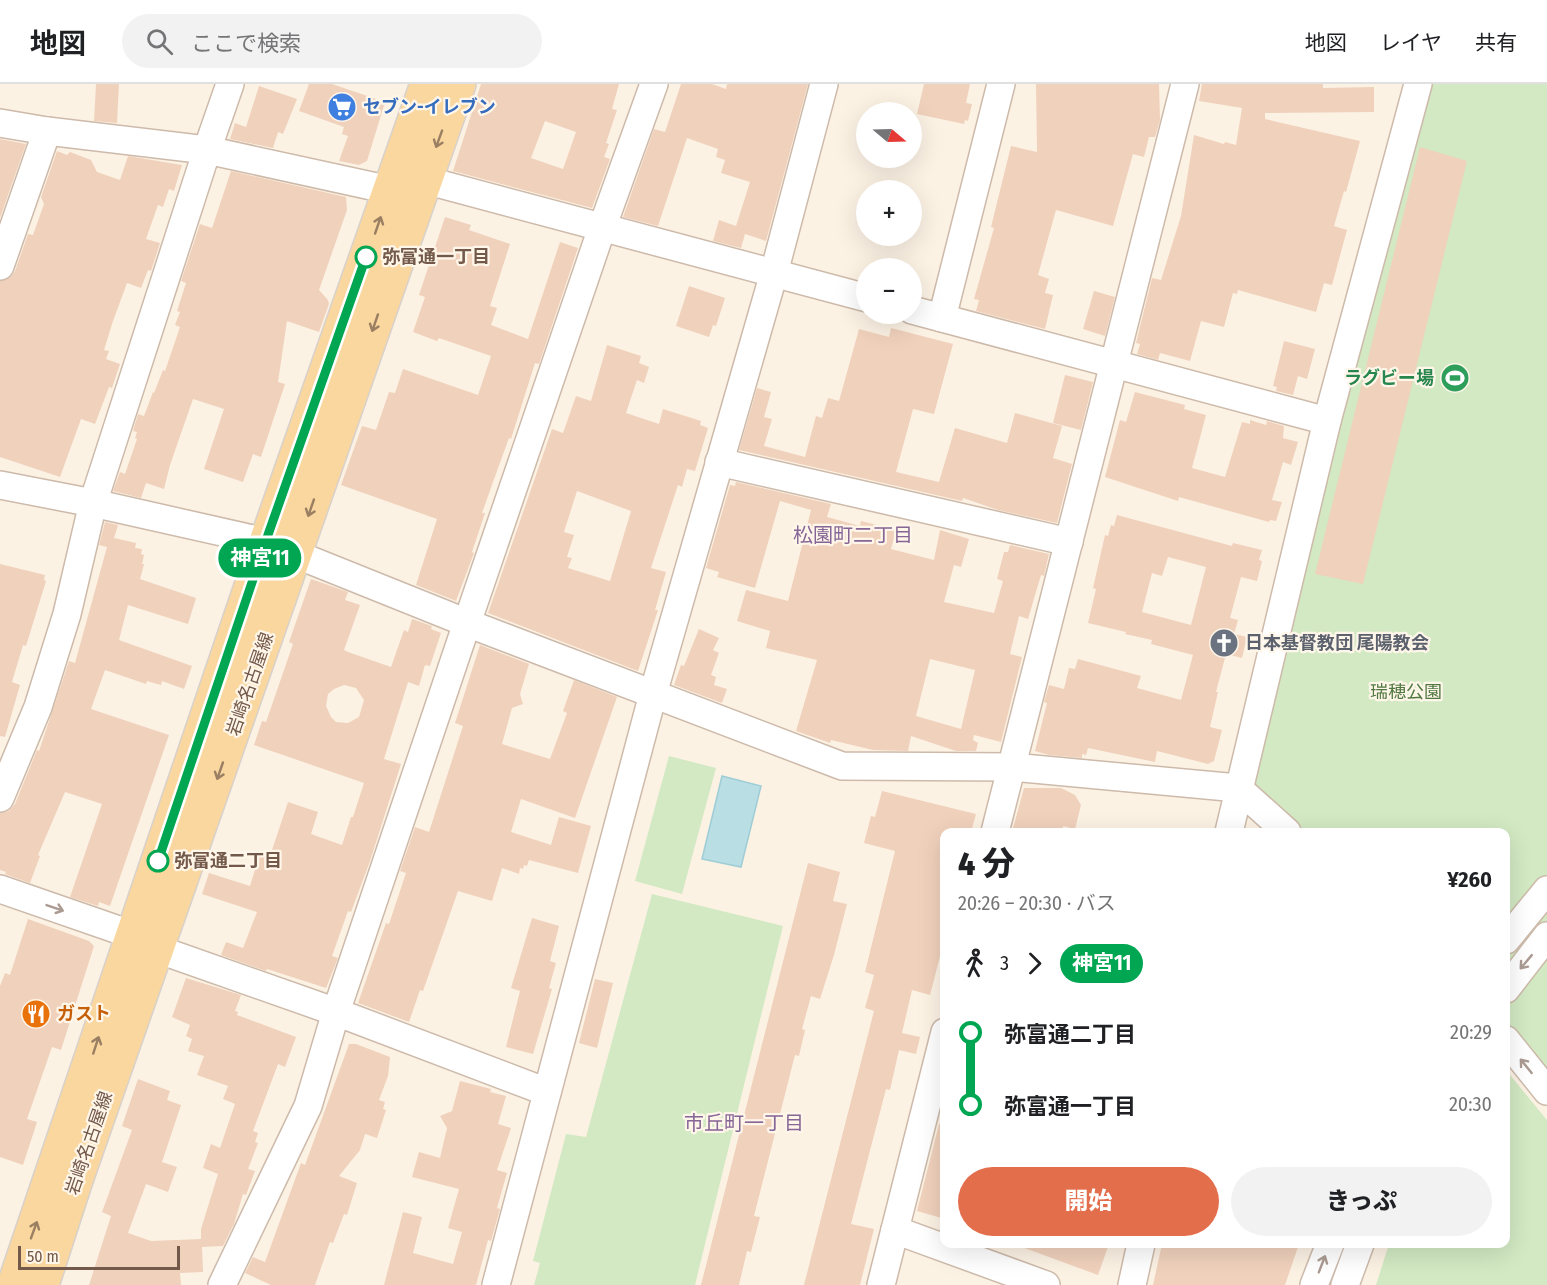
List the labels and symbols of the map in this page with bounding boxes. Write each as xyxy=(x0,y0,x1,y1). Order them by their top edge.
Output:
supermarket icon: セブン-イレブン xyxy=(326,91,358,123)
place label: セブン-イレブン xyxy=(363,96,496,118)
north arrow xyxy=(856,102,922,168)
one-way arrow xyxy=(433,129,444,148)
one-way arrow xyxy=(373,216,384,235)
marker: 弥富通一丁目 xyxy=(355,246,377,268)
place label: 弥富通一丁目 xyxy=(382,246,490,268)
one-way arrow xyxy=(369,313,380,332)
sports icon: ラグビー場 xyxy=(1439,362,1471,394)
place label: ラグビー場 xyxy=(1344,367,1434,389)
one-way arrow xyxy=(305,498,316,516)
district label: 松園町二丁目 xyxy=(793,523,913,547)
line badge: 神宮11 xyxy=(218,538,302,578)
church icon: 日本基督教団 尾陽教会 xyxy=(1208,627,1240,659)
street label: 岩崎名古屋線 xyxy=(222,629,278,739)
place label: 日本基督教団 尾陽教会 xyxy=(1245,632,1429,654)
park label: 瑞穂公園 xyxy=(1370,681,1442,703)
one-way arrow xyxy=(213,761,224,780)
marker: 弥富通二丁目 xyxy=(147,850,169,872)
place label: 弥富通二丁目 xyxy=(174,850,282,872)
one-way arrow xyxy=(45,903,64,914)
one-way arrow xyxy=(1519,954,1532,970)
restaurant icon: ガスト xyxy=(20,998,52,1030)
place label: ガスト xyxy=(57,1003,111,1025)
one-way arrow xyxy=(92,1036,103,1055)
one-way arrow xyxy=(1520,1058,1533,1074)
street label: 岩崎名古屋線 xyxy=(61,1088,117,1198)
district label: 市丘町一丁目 xyxy=(684,1111,804,1135)
one-way arrow xyxy=(29,1221,40,1240)
scale bar xyxy=(18,1243,180,1270)
one-way arrow xyxy=(1317,1255,1328,1274)

